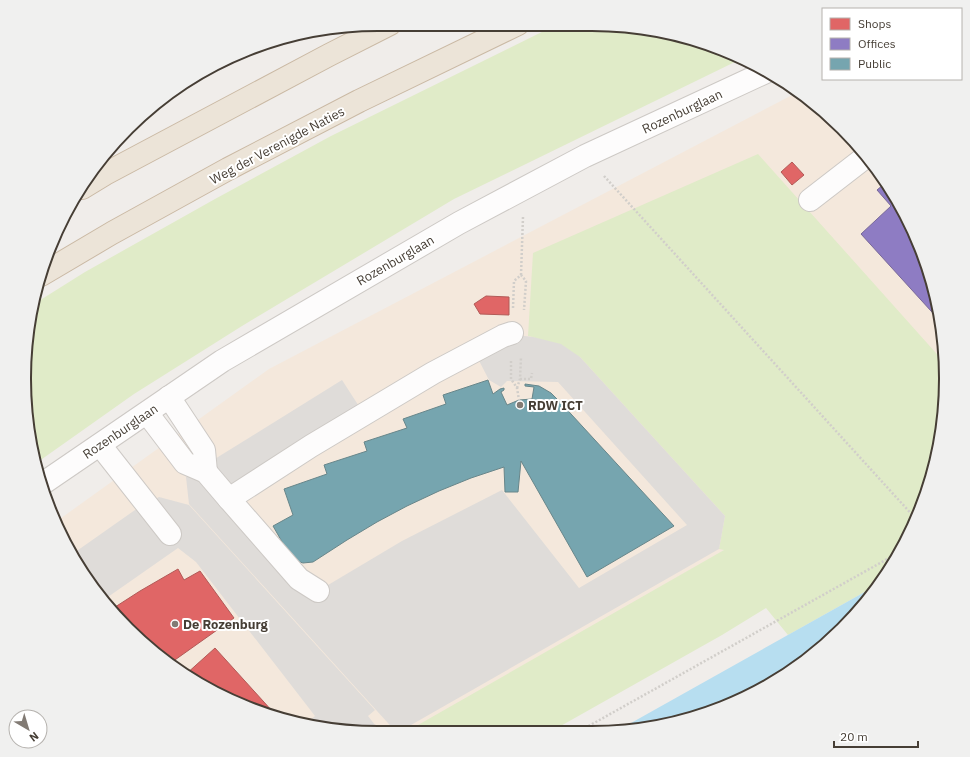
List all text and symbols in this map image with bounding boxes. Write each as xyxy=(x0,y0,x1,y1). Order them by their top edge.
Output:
legend xyxy=(822,8,962,80)
text: Shops xyxy=(858,16,891,31)
text: Offices xyxy=(858,36,896,51)
text: Public xyxy=(858,56,891,71)
street label: Rozenburglaan xyxy=(639,85,725,138)
street label: Weg der Verenigde Naties xyxy=(207,103,347,188)
street label: Rozenburglaan xyxy=(353,231,437,290)
place label: RDW ICT xyxy=(528,397,583,414)
street label: Rozenburglaan xyxy=(80,400,161,463)
marker: RDW ICT xyxy=(515,400,525,410)
place label: De Rozenburg xyxy=(183,616,269,633)
marker: De Rozenburg xyxy=(170,619,180,629)
north arrow xyxy=(8,709,48,749)
scale bar xyxy=(834,723,918,749)
text: N xyxy=(27,729,42,745)
text: 20 m xyxy=(840,729,868,744)

